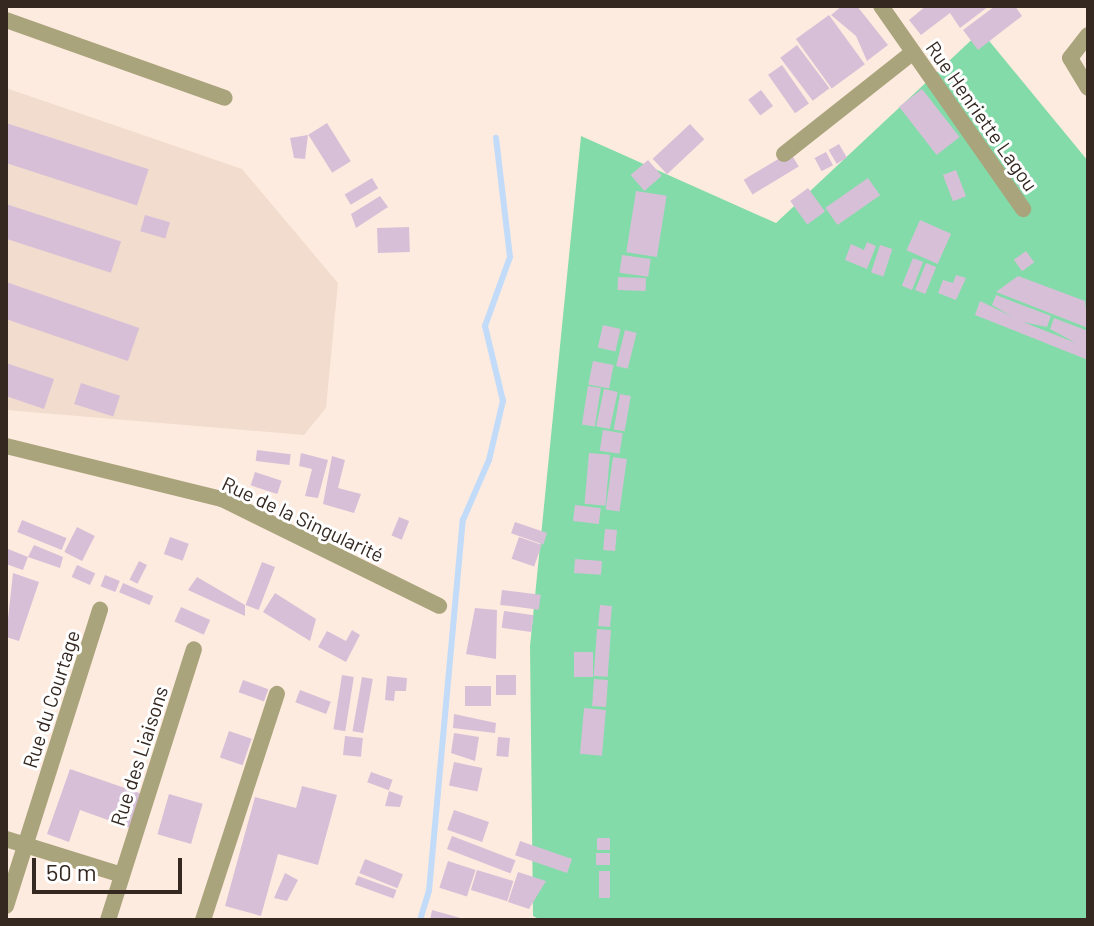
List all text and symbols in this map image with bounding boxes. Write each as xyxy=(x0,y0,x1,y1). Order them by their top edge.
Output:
street label: Rue Henriette Lagou xyxy=(921,36,1043,196)
street label: Rue de la Singularité xyxy=(218,471,388,567)
street label: Rue du Courtage xyxy=(17,627,85,771)
street label: Rue des Liaisons xyxy=(105,683,173,829)
scale bar xyxy=(36,842,186,892)
text: 50 m xyxy=(46,857,97,886)

